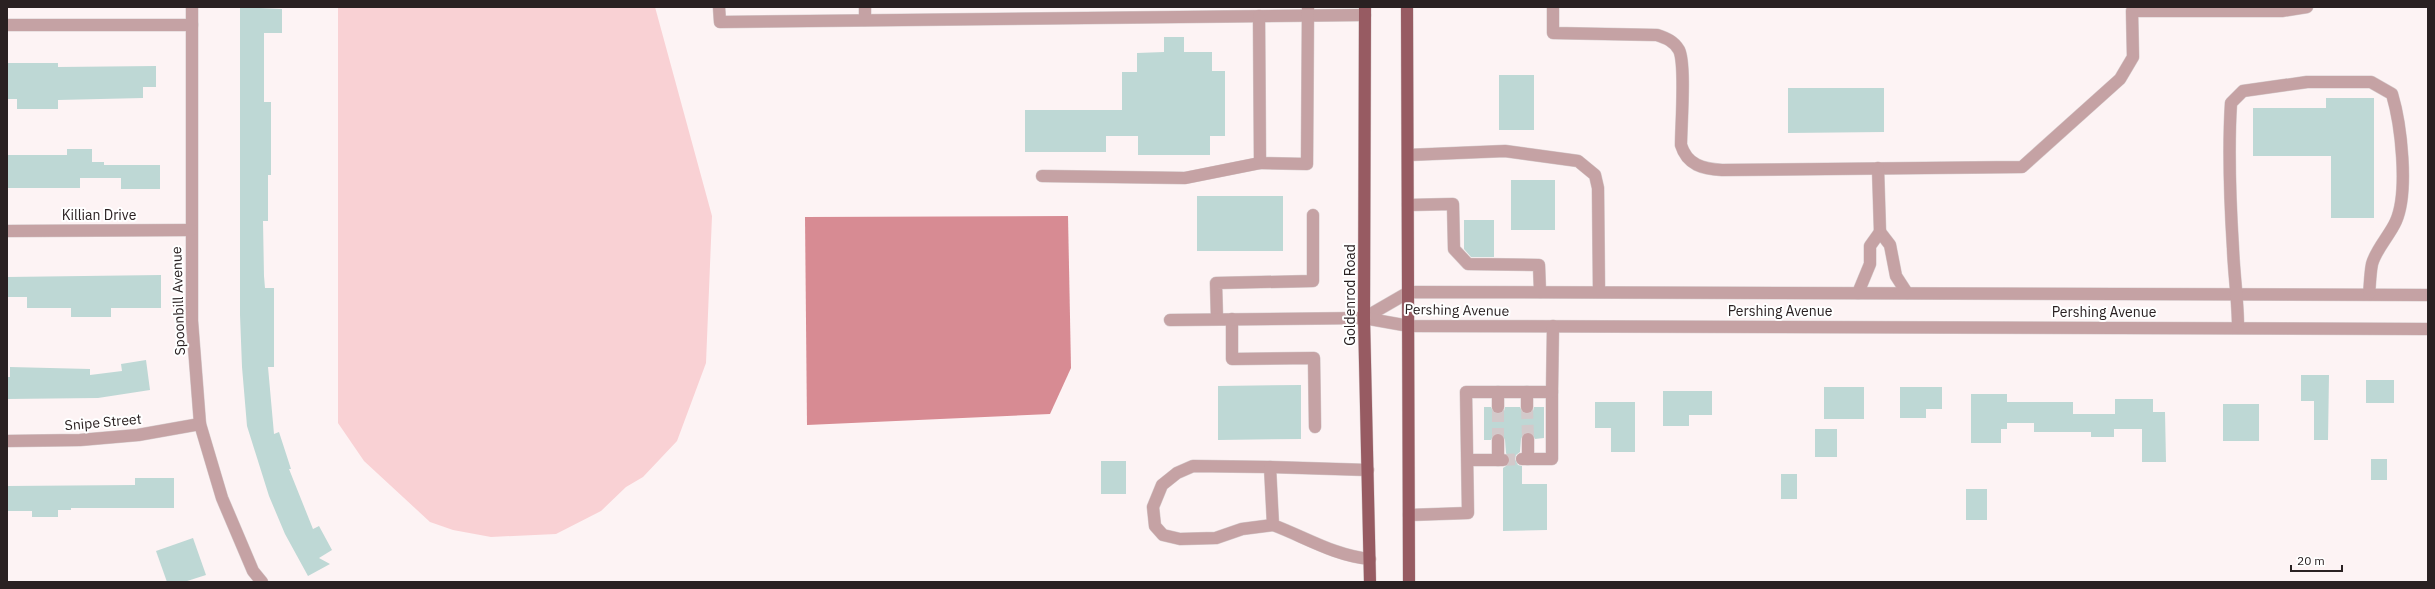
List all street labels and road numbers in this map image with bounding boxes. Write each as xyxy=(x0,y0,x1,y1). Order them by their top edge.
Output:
street label: Killian Drive xyxy=(62,206,137,224)
street label: Goldenrod Road xyxy=(1341,244,1359,346)
street label: Spoonbill Avenue xyxy=(167,246,189,356)
street label: Pershing Avenue xyxy=(1404,300,1510,320)
street label: Pershing Avenue xyxy=(1728,302,1833,320)
street label: Pershing Avenue xyxy=(2052,303,2157,321)
street label: Snipe Street xyxy=(64,410,142,434)

